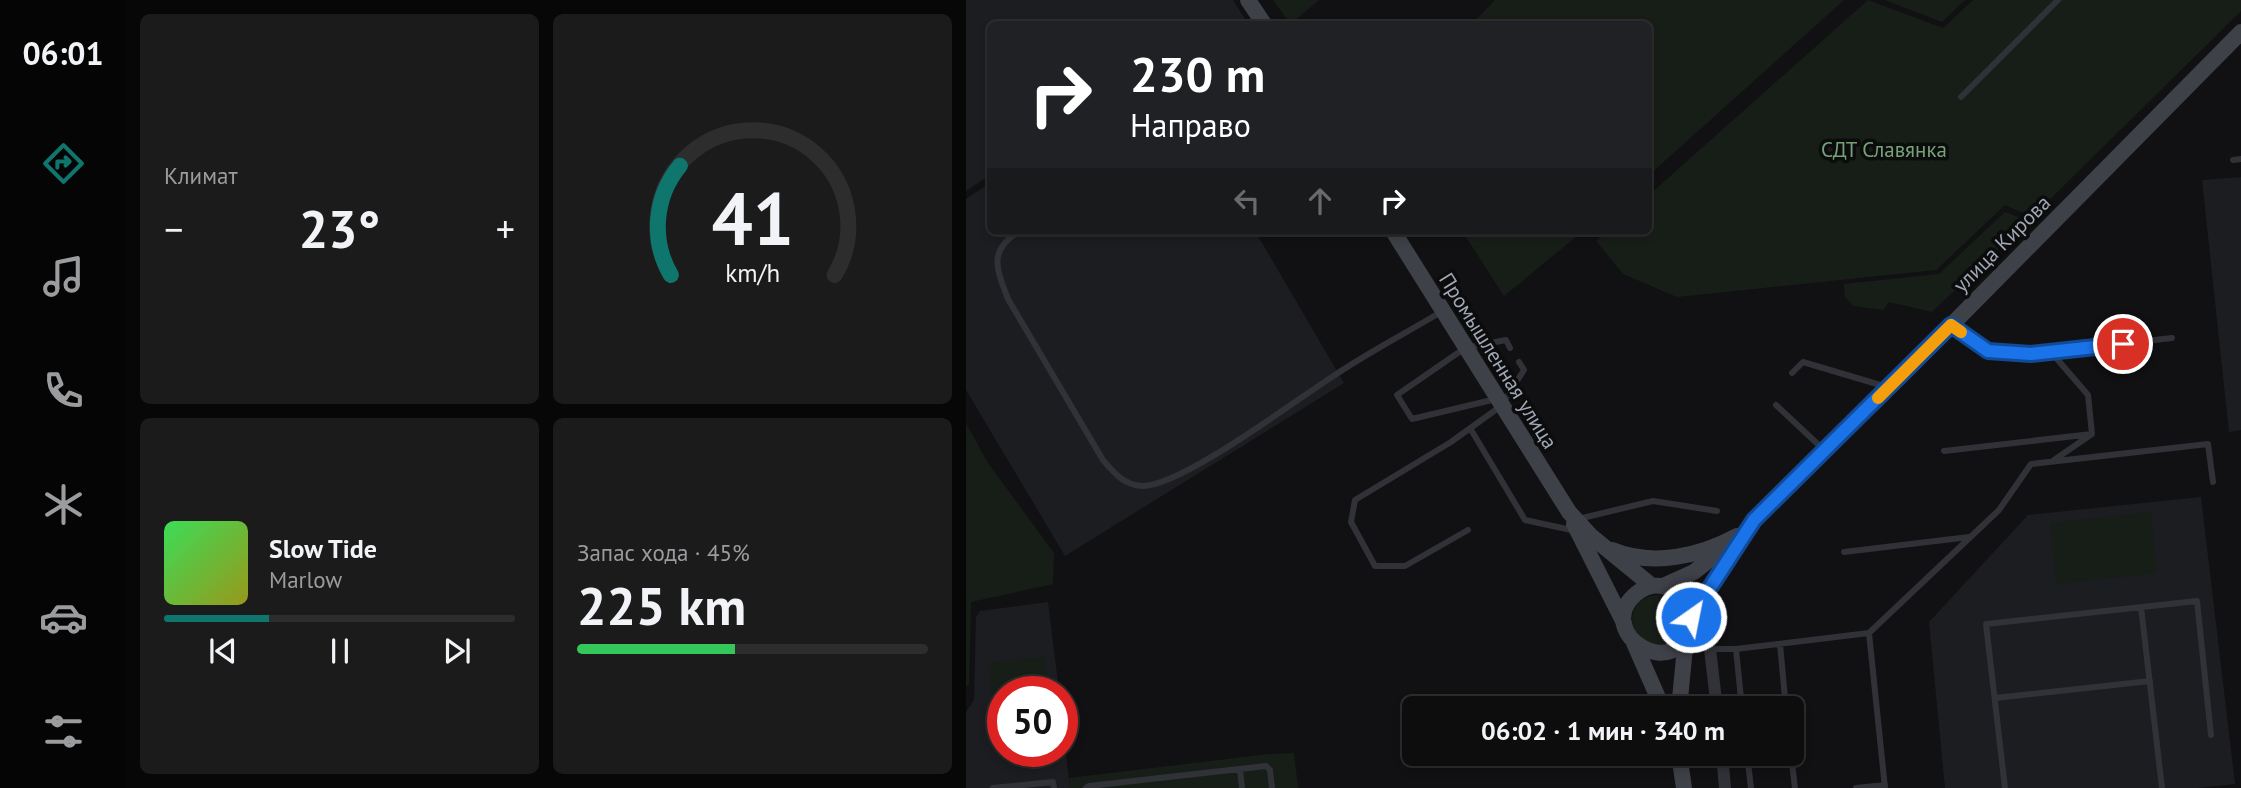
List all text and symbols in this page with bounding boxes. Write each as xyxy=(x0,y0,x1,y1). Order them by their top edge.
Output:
text: 06:01 xyxy=(22,32,104,74)
text: 230 m xyxy=(1130,42,1265,106)
icon: right xyxy=(1015,49,1106,140)
text: Направо xyxy=(1130,104,1251,146)
park label: СДТ Славянка xyxy=(1821,136,1947,163)
icon: directions xyxy=(39,139,88,188)
text: Климат xyxy=(164,161,238,190)
text: 41 xyxy=(711,171,794,265)
icon: left xyxy=(1228,182,1266,220)
icon: ahead xyxy=(1301,182,1339,220)
icon: right xyxy=(1374,182,1412,220)
street label: улица Кирова xyxy=(1947,189,2056,298)
text: 23° xyxy=(299,195,380,262)
text: − xyxy=(164,204,183,253)
text: + xyxy=(496,204,515,253)
icon: music xyxy=(39,252,88,301)
text: km/h xyxy=(725,257,780,289)
street label: Промышленная улица xyxy=(1433,268,1564,454)
pin xyxy=(2093,314,2153,374)
icon: arrive xyxy=(2104,325,2142,363)
icon: phone xyxy=(39,366,88,415)
icon: climate xyxy=(39,480,88,529)
text: Slow Tide xyxy=(269,532,377,565)
text: Запас хода · 45% xyxy=(577,538,750,567)
text: Marlow xyxy=(269,565,342,594)
text: 225 km xyxy=(577,572,746,639)
position arrow xyxy=(1654,580,1728,654)
icon: car xyxy=(39,593,88,642)
icon: previous xyxy=(204,632,242,670)
icon: pause xyxy=(321,632,359,670)
icon: next xyxy=(438,632,476,670)
speed limit sign: 50 xyxy=(987,676,1078,767)
icon: filters xyxy=(39,707,88,756)
text: 06:02 · 1 мин · 340 m xyxy=(1481,714,1725,747)

